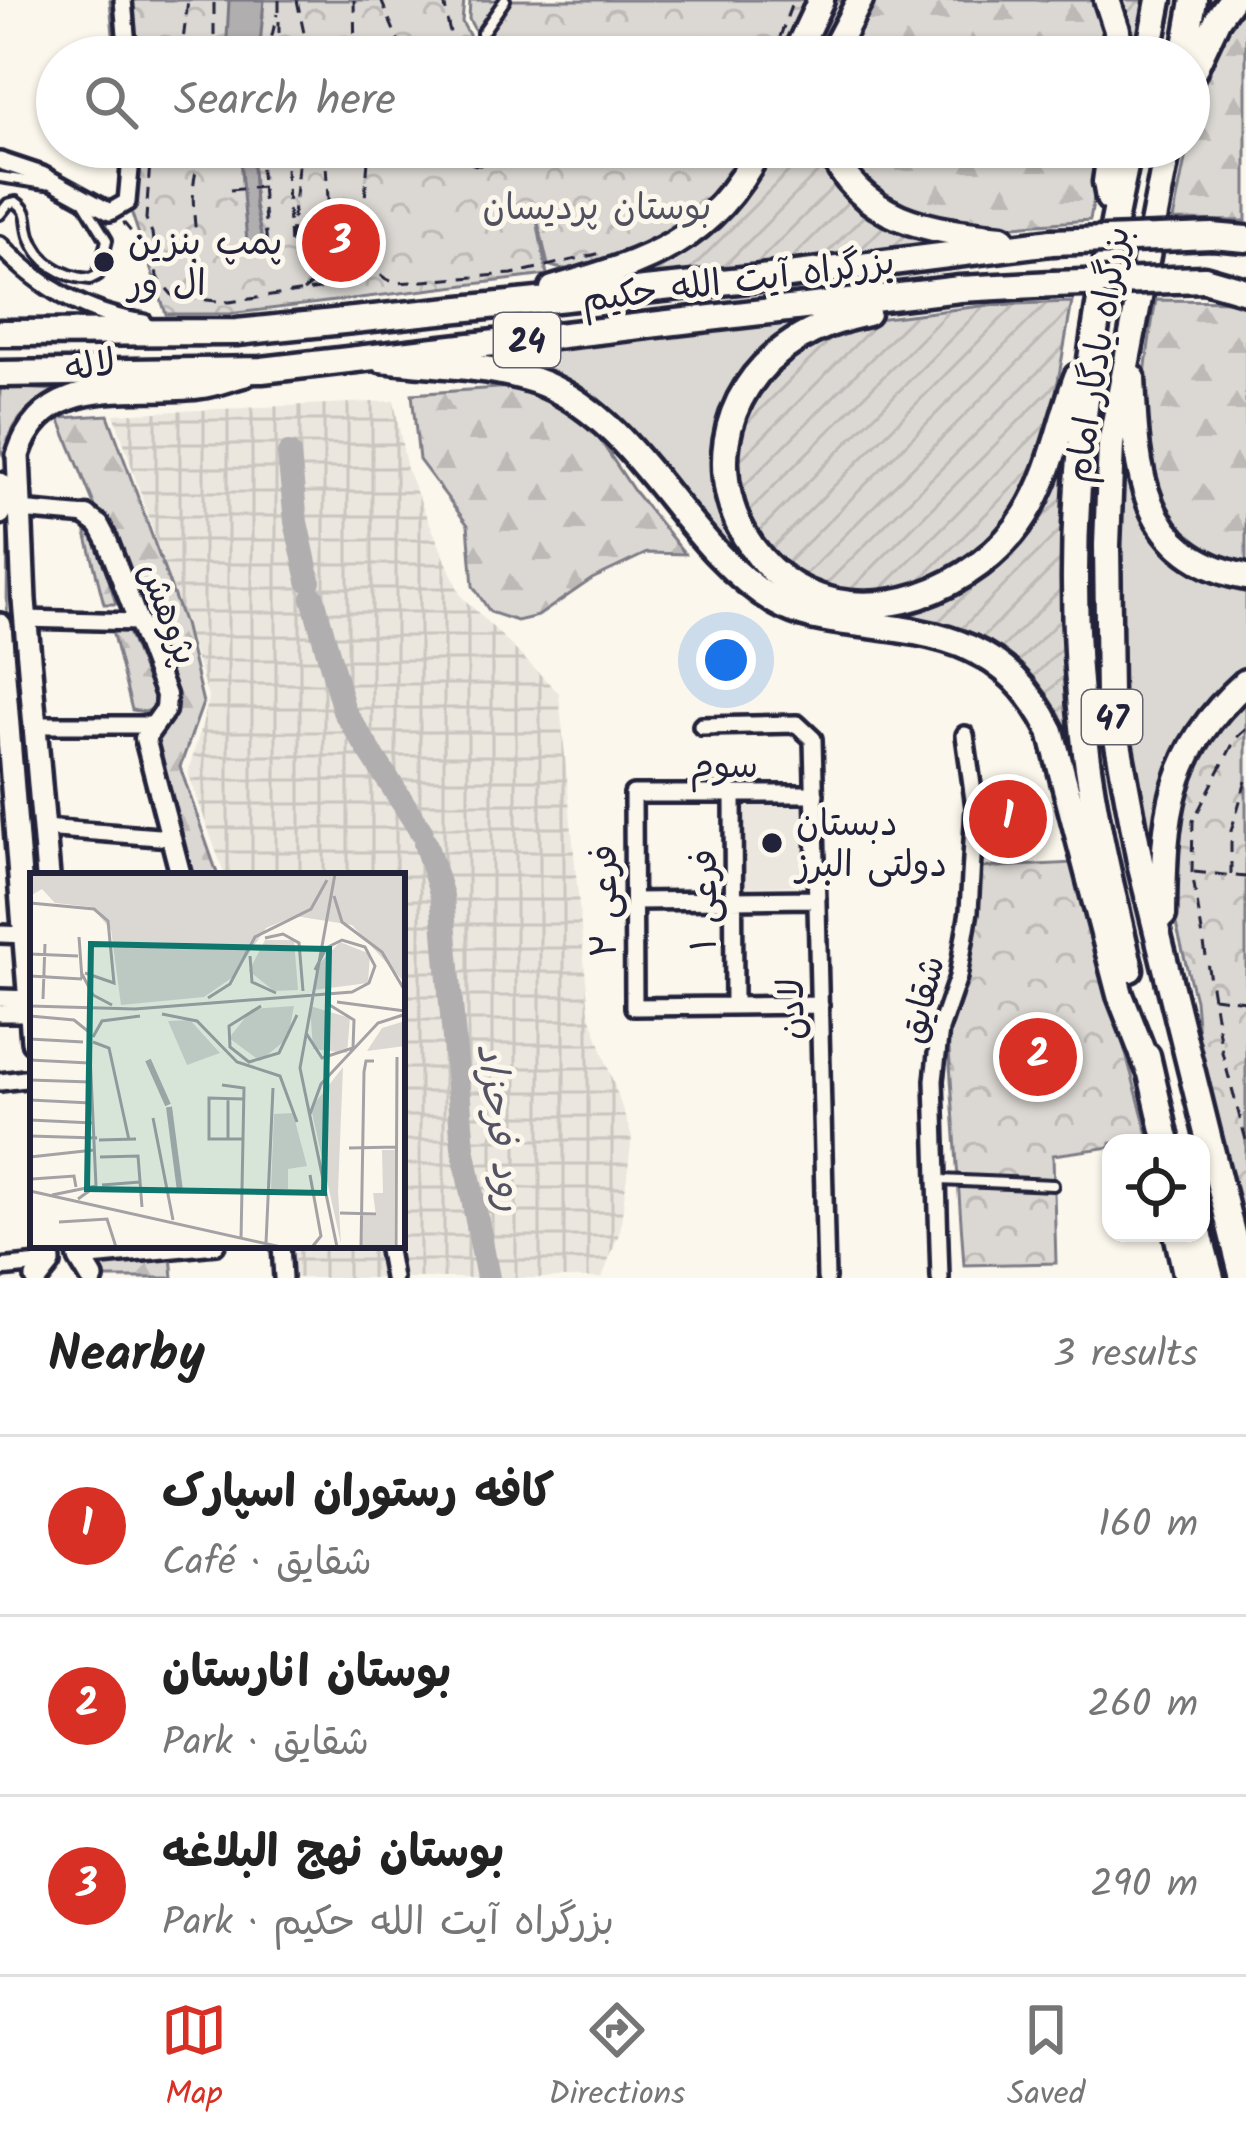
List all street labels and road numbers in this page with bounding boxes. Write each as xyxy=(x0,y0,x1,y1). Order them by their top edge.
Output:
street label: بزرگراه یادگار امام xyxy=(1051,222,1148,487)
street label: بزرگراه آیت الله حکیم xyxy=(579,235,898,330)
road number: 24 xyxy=(494,313,560,367)
street label: لاله xyxy=(61,335,120,400)
street label: پژوهش xyxy=(121,554,212,674)
road number: 47 xyxy=(1082,690,1142,744)
street label: سوم xyxy=(690,739,758,796)
street label: فرعی ۲ xyxy=(578,844,635,958)
street label: فرعی ۱ xyxy=(678,849,735,951)
street label: شقایق xyxy=(886,950,963,1050)
street label: لادن xyxy=(764,977,823,1041)

